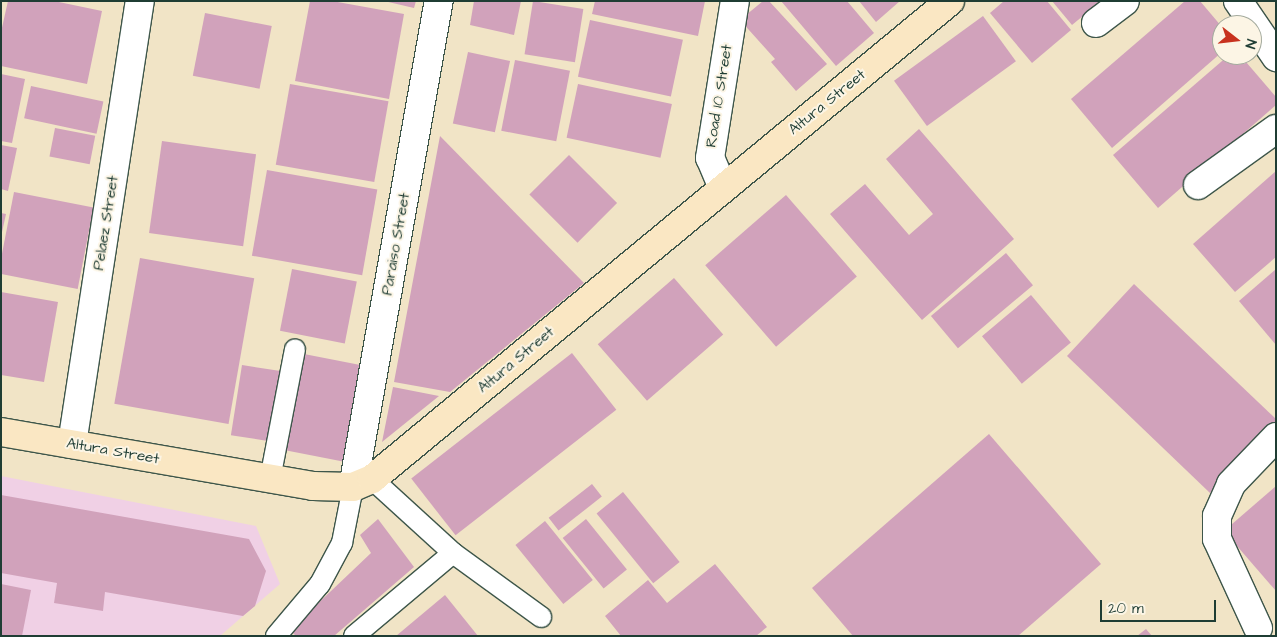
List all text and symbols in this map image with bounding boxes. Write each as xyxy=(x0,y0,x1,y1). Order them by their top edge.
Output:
north arrow xyxy=(1212,15,1262,65)
text: N xyxy=(1240,37,1261,51)
street label: Road 10 Street xyxy=(702,43,736,149)
street label: Altura Street xyxy=(785,65,869,139)
street label: Pelaez Street xyxy=(90,174,122,272)
street label: Paraiso Street xyxy=(378,191,414,297)
street label: Altura Street xyxy=(474,323,558,397)
street label: Altura Street xyxy=(65,434,161,468)
scale bar xyxy=(1102,590,1218,622)
text: 20 m xyxy=(1108,598,1144,619)

